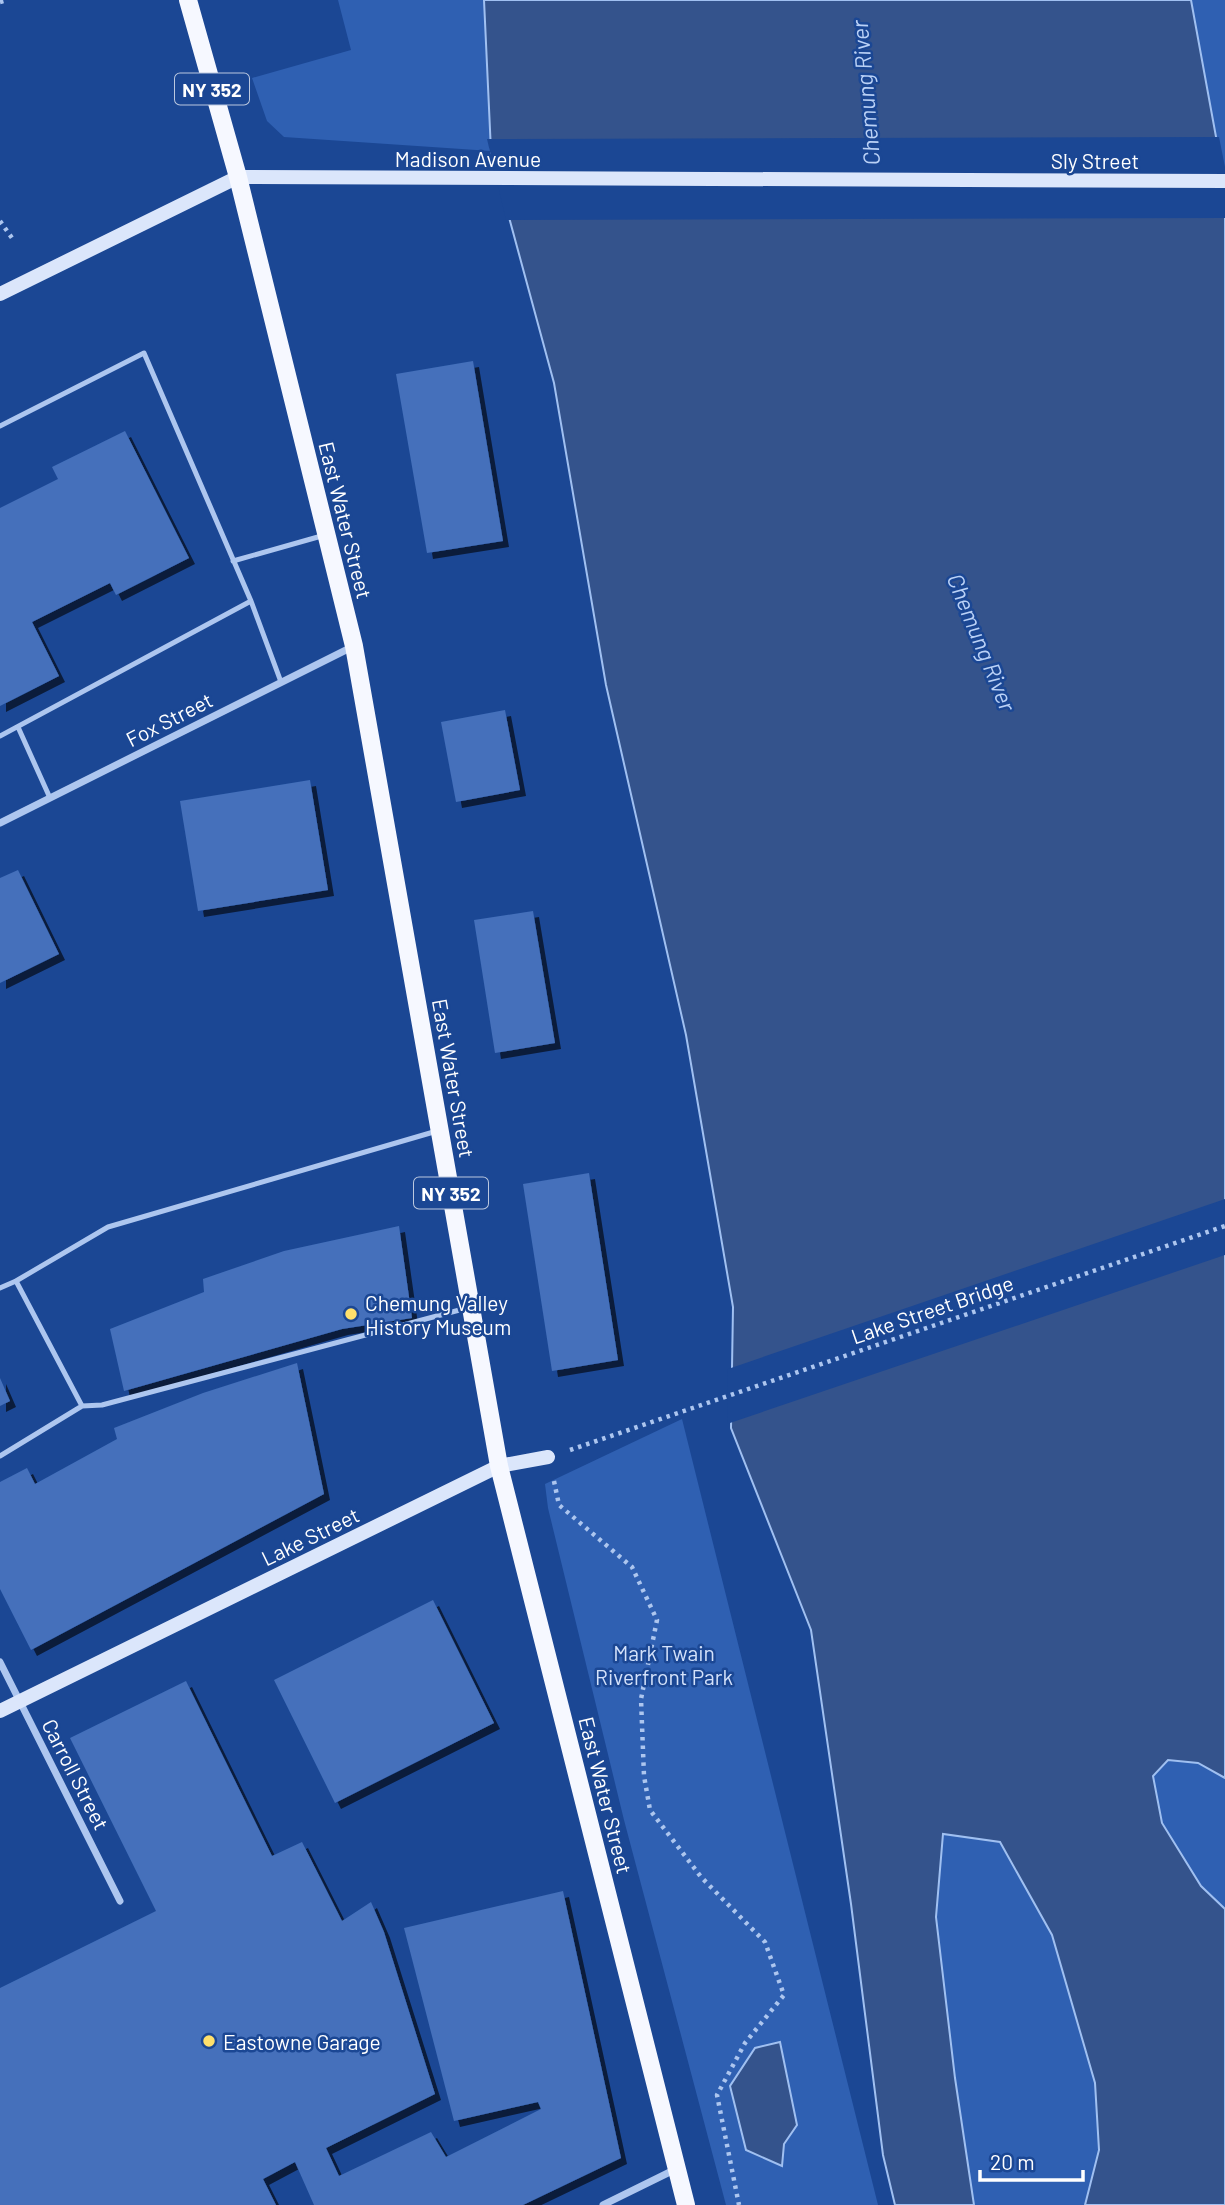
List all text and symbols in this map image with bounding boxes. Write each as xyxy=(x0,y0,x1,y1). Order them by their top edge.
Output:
water label: Chemung River xyxy=(845,18,885,167)
road number: NY 352 xyxy=(175,74,249,104)
street label: Madison Avenue xyxy=(395,146,541,171)
street label: Sly Street xyxy=(1051,148,1139,173)
street label: East Water Street xyxy=(314,439,378,601)
water label: Chemung River xyxy=(942,569,1023,716)
street label: Fox Street xyxy=(122,687,216,751)
street label: East Water Street xyxy=(428,996,480,1160)
road number: NY 352 xyxy=(414,1177,488,1208)
street label: Lake Street Bridge xyxy=(848,1270,1016,1348)
place label: Chemung Valley History Museum xyxy=(365,1290,511,1339)
marker: Chemung Valley History Museum xyxy=(343,1306,359,1322)
street label: Lake Street xyxy=(257,1502,363,1570)
park label: Mark Twain Riverfront Park xyxy=(595,1640,733,1689)
street label: Carroll Street xyxy=(37,1714,115,1834)
street label: East Water Street xyxy=(574,1714,638,1876)
place label: Eastowne Garage xyxy=(223,2029,381,2054)
marker: Eastowne Garage xyxy=(201,2033,217,2049)
scale bar xyxy=(980,2138,1083,2182)
text: 20 m xyxy=(990,2149,1035,2174)

